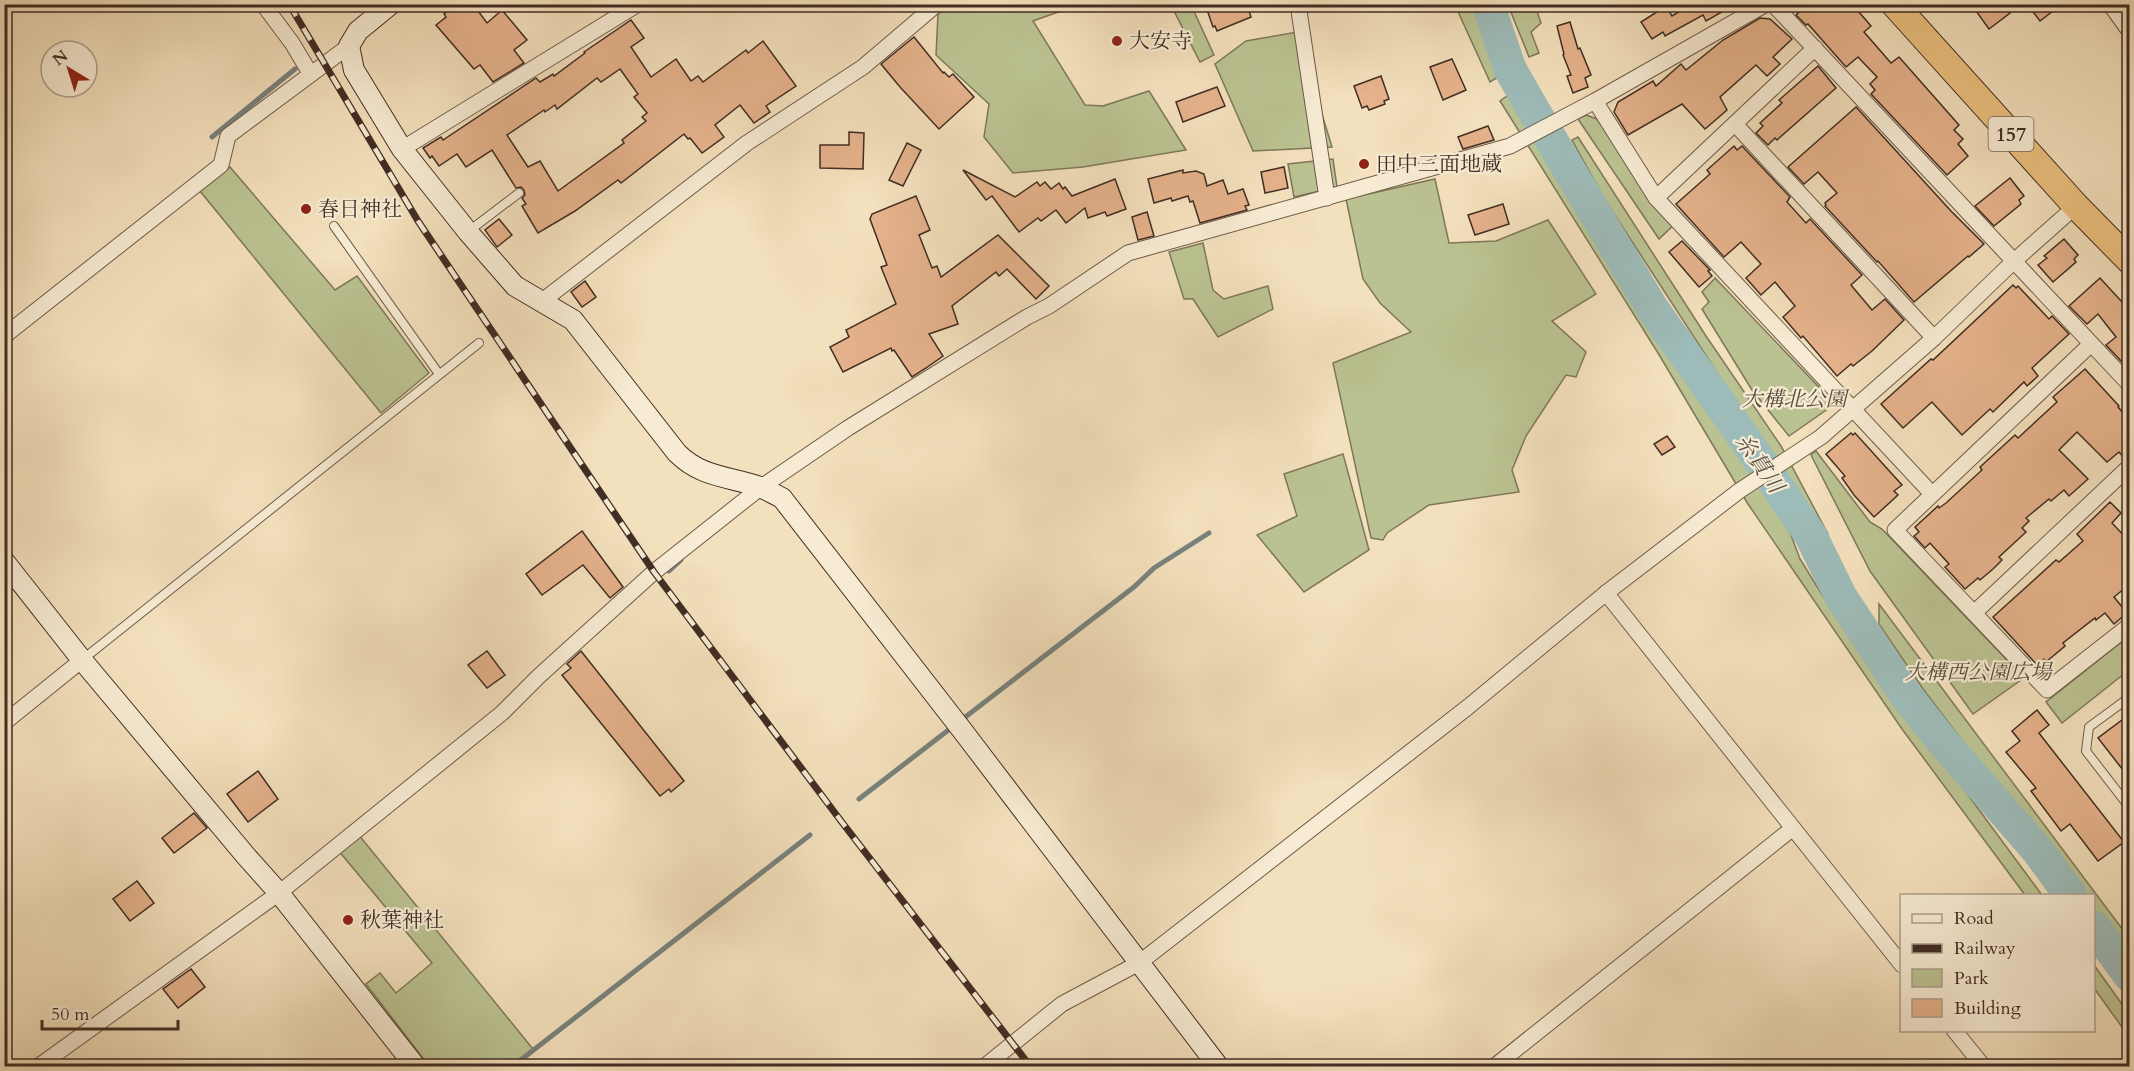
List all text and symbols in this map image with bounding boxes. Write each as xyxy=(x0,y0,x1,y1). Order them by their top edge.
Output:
place label: 大安寺 xyxy=(1129,27,1192,56)
marker: 大安寺 xyxy=(1110,34,1124,48)
north arrow xyxy=(39,39,99,99)
text: N xyxy=(48,45,73,71)
road number: 157 xyxy=(1988,117,2034,151)
place label: 田中三面地蔵 xyxy=(1376,150,1502,179)
marker: 田中三面地蔵 xyxy=(1357,157,1371,171)
place label: 春日神社 xyxy=(318,195,402,224)
marker: 春日神社 xyxy=(299,202,313,216)
park label: 大構北公園 xyxy=(1742,385,1849,414)
water label: 糸貫川 xyxy=(1728,428,1792,501)
park label: 大構西公園広場 xyxy=(1905,658,2053,687)
legend xyxy=(1900,894,2095,1032)
place label: 秋葉神社 xyxy=(360,906,444,935)
text: Road xyxy=(1954,906,1994,931)
marker: 秋葉神社 xyxy=(341,913,355,927)
text: Railway xyxy=(1954,936,2016,961)
text: Park xyxy=(1954,966,1989,991)
scale bar xyxy=(42,993,178,1031)
text: Building xyxy=(1954,996,2022,1021)
text: 50 m xyxy=(51,1002,90,1027)

